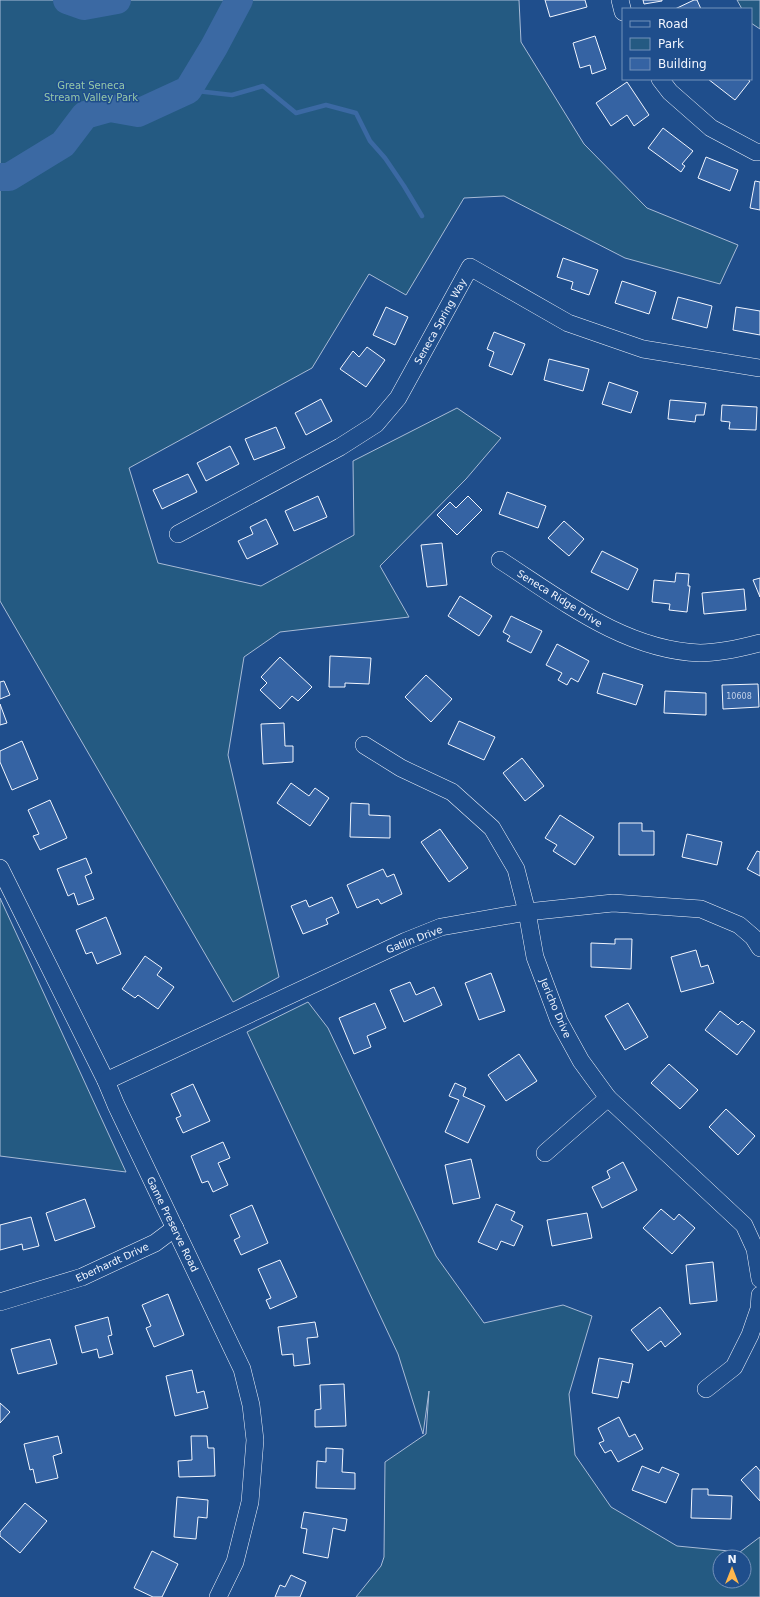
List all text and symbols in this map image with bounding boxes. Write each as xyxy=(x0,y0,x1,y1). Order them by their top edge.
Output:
legend xyxy=(622,8,752,80)
text: Road xyxy=(658,17,688,31)
text: Park xyxy=(658,37,684,51)
text: Building xyxy=(658,57,707,71)
park label: Great Seneca Stream Valley Park xyxy=(44,80,138,103)
street label: Seneca Spring Way xyxy=(412,276,469,366)
street label: Seneca Ridge Drive xyxy=(515,568,604,629)
house number: 10608 xyxy=(726,692,752,701)
street label: Gatlin Drive xyxy=(384,924,444,955)
street label: Jericho Drive xyxy=(538,976,573,1040)
street label: Game Preserve Road xyxy=(145,1175,200,1274)
street label: Eberhardt Drive xyxy=(74,1241,150,1284)
north arrow xyxy=(712,1549,752,1589)
text: N xyxy=(727,1553,737,1566)

